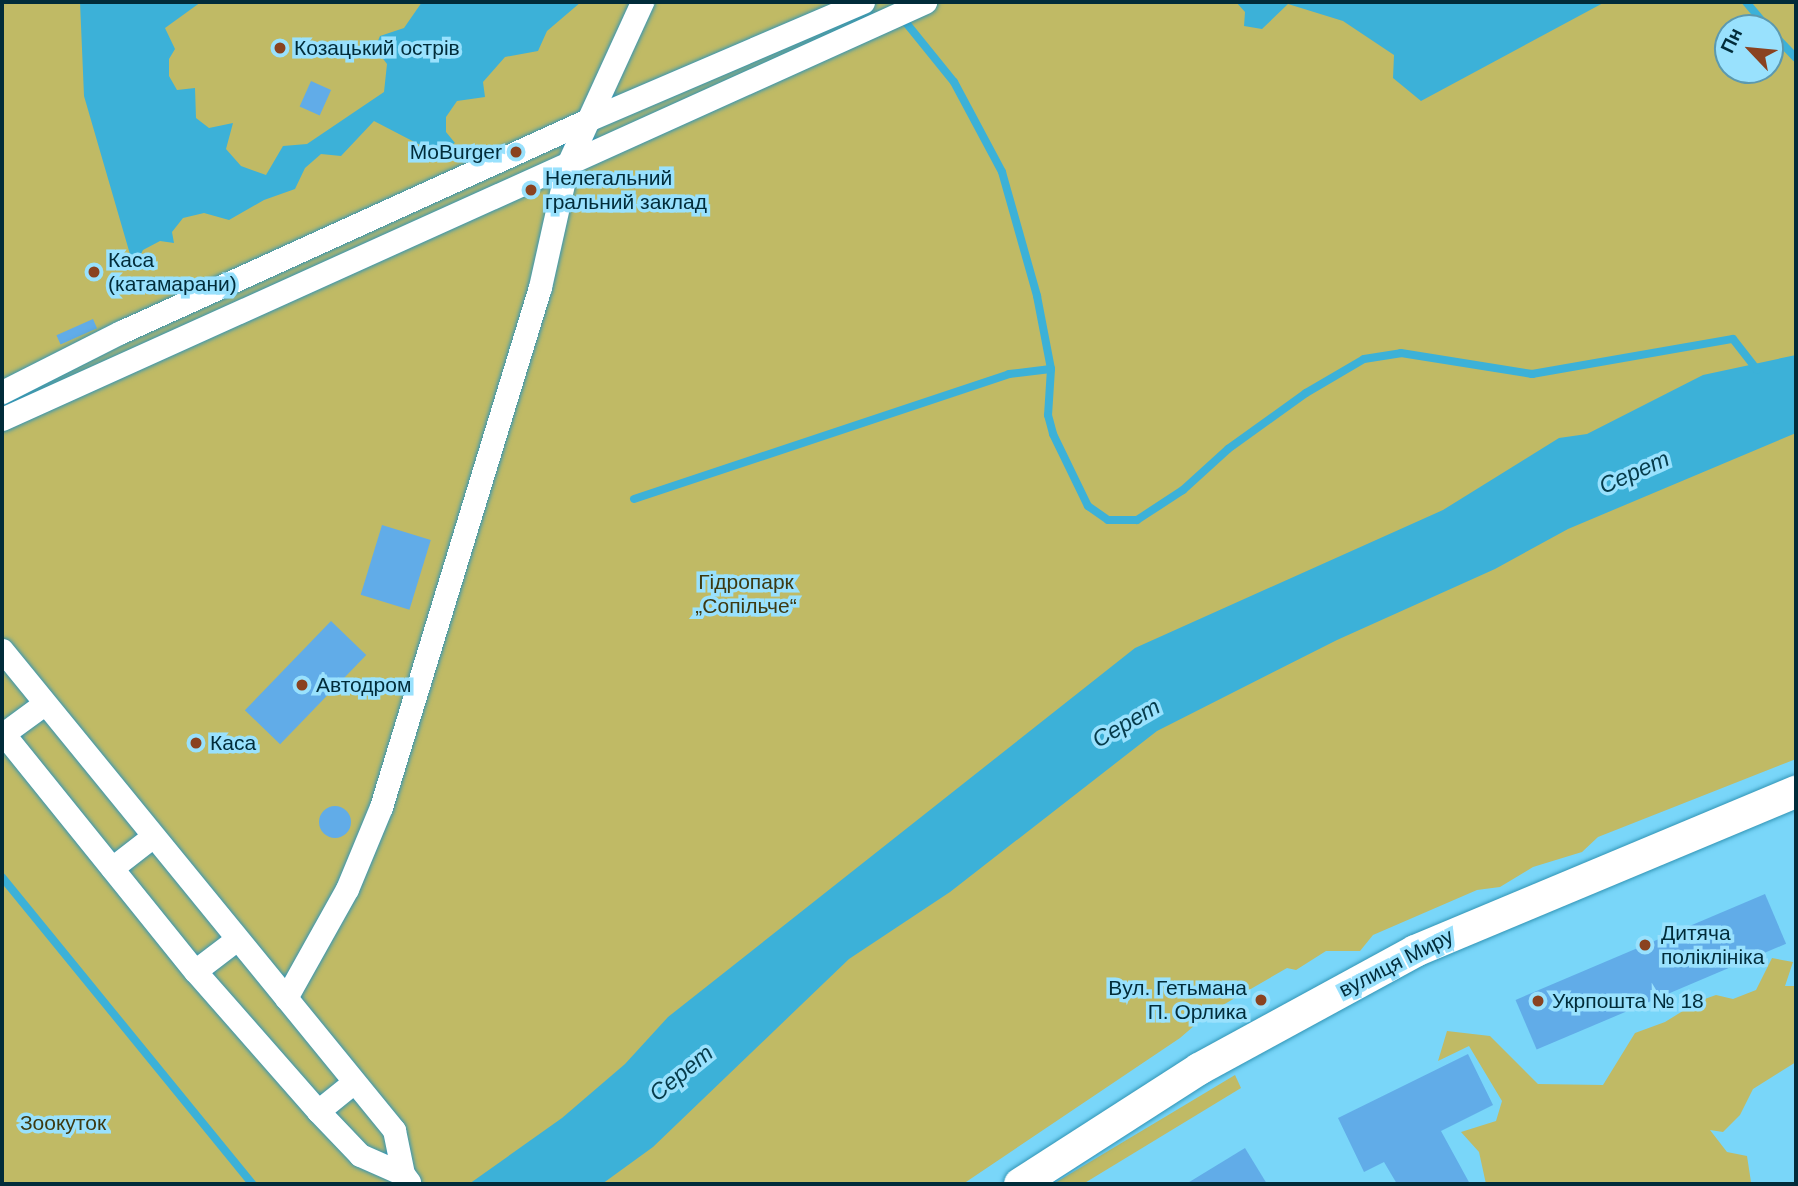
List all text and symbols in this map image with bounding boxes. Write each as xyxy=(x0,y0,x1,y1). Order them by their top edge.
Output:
north arrow xyxy=(1714,14,1784,84)
text: Пн xyxy=(1717,25,1746,56)
place label: Козацький острів xyxy=(294,35,460,61)
marker: Козацький острів xyxy=(272,40,288,56)
place label: MoBurger xyxy=(410,139,502,165)
marker: MoBurger xyxy=(508,144,524,160)
place label: Нелегальний гральний заклад xyxy=(545,165,707,215)
marker: Нелегальний гральний заклад xyxy=(523,182,539,198)
place label: Каса (катамарани) xyxy=(108,247,237,297)
marker: Каса (катамарани) xyxy=(86,264,102,280)
water label: Серет xyxy=(1595,444,1673,500)
park label: Гідропарк „Сопільче“ xyxy=(695,569,797,619)
place label: Автодром xyxy=(316,672,411,698)
marker: Автодром xyxy=(294,677,310,693)
water label: Серет xyxy=(1087,693,1165,753)
place label: Каса xyxy=(210,730,256,756)
marker: Каса xyxy=(188,735,204,751)
place label: Дитяча поліклініка xyxy=(1661,920,1764,970)
street label: вулиця Миру xyxy=(1335,923,1457,1003)
marker: Дитяча поліклініка xyxy=(1635,935,1655,955)
place label: Вул. Гетьмана П. Орлика xyxy=(1108,975,1247,1025)
place label: Укрпошта № 18 xyxy=(1552,988,1704,1014)
marker: Вул. Гетьмана П. Орлика xyxy=(1253,992,1269,1008)
marker: Укрпошта № 18 xyxy=(1530,993,1546,1009)
water label: Серет xyxy=(644,1039,718,1107)
park label: Зоокуток xyxy=(20,1110,106,1136)

